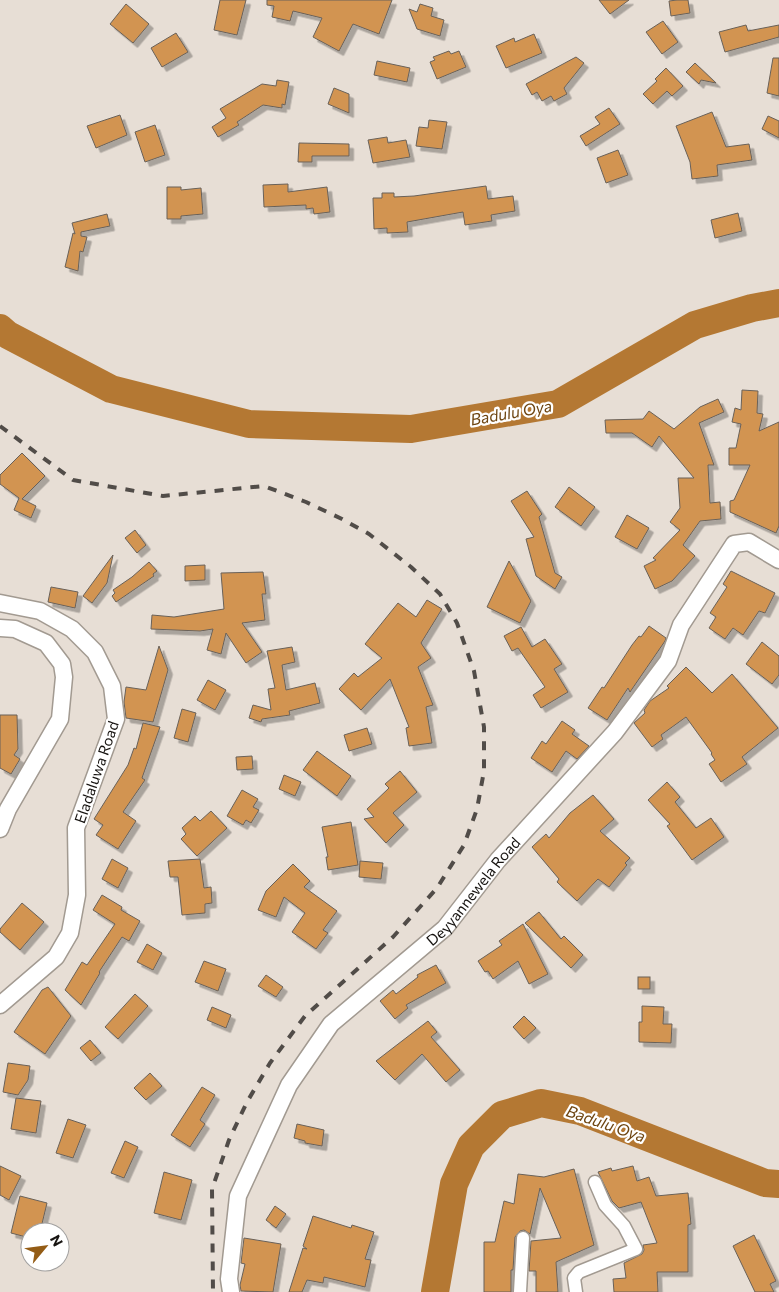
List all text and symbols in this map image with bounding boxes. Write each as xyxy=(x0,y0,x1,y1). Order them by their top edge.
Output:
water label: Badulu Oya xyxy=(469,395,553,429)
street label: Eladaluwa Road xyxy=(70,719,122,825)
street label: Deyyannewela Road xyxy=(422,833,524,949)
water label: Badulu Oya xyxy=(564,1101,648,1145)
north arrow xyxy=(20,1222,70,1272)
text: N xyxy=(47,1232,67,1249)

